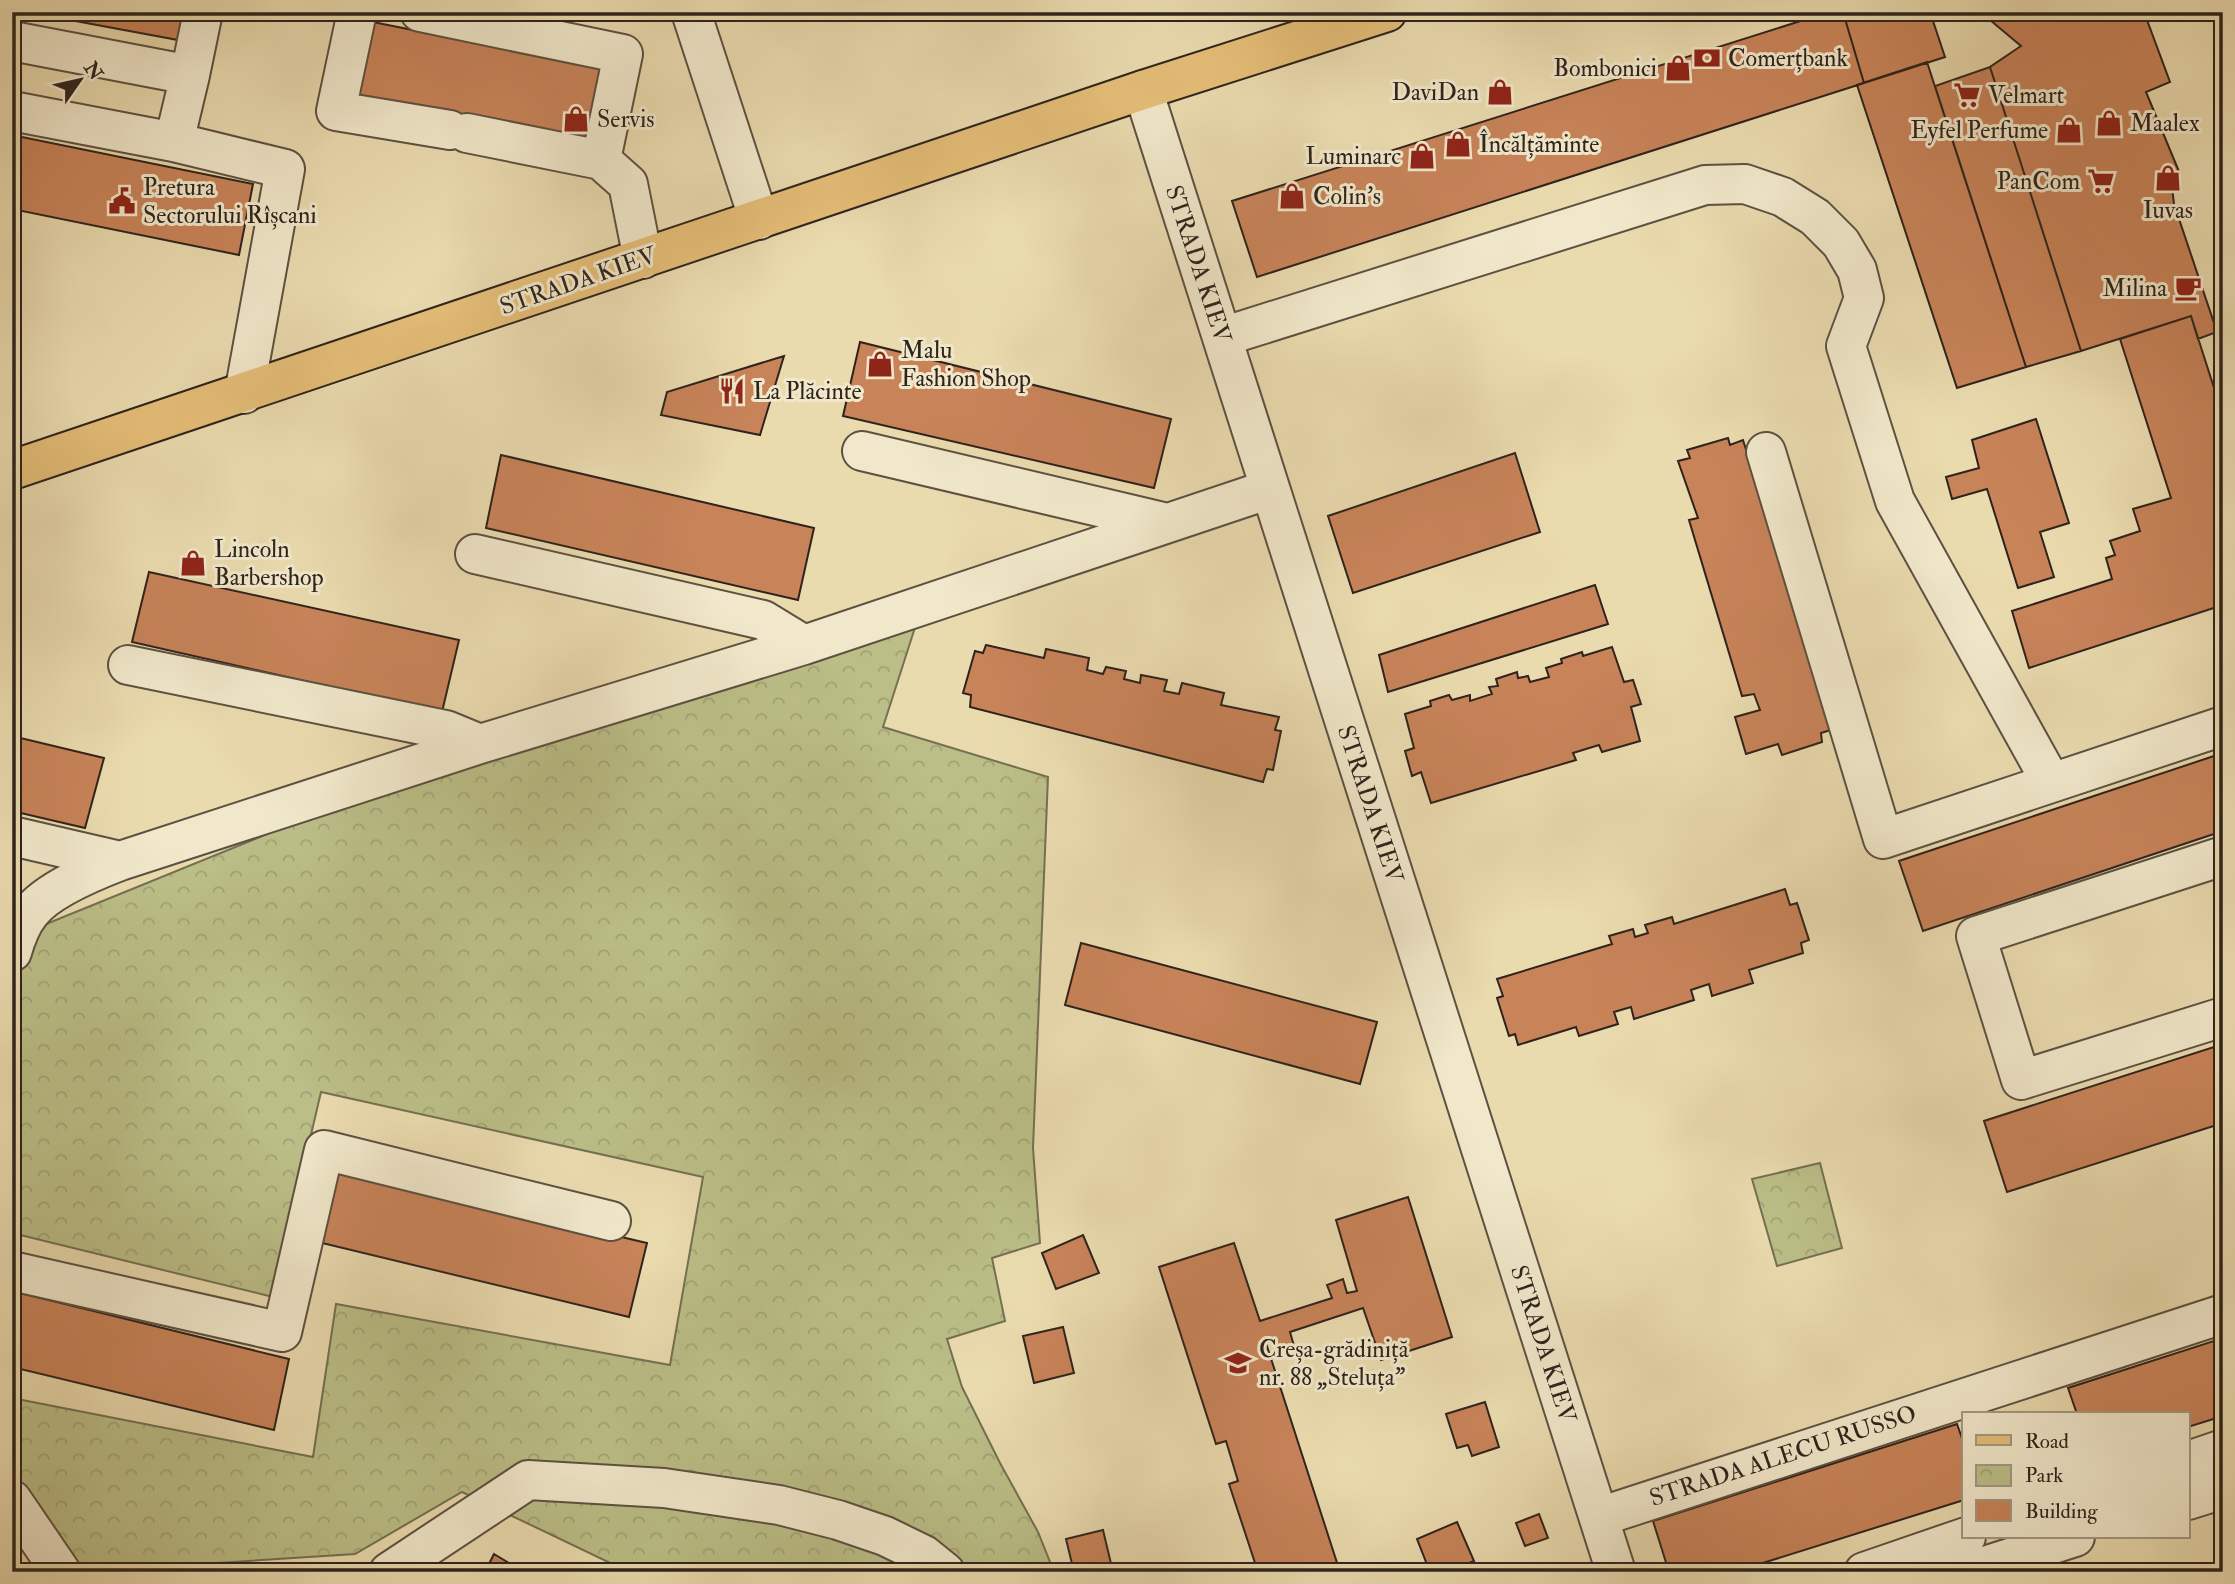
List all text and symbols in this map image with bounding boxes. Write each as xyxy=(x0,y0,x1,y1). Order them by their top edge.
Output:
bank icon: Comerțbank xyxy=(1692,43,1722,73)
place label: Comerțbank xyxy=(1728,43,1848,74)
north arrow xyxy=(46,46,116,116)
place label: Bombonici xyxy=(1553,53,1657,84)
shop icon: Bombonici xyxy=(1663,53,1693,83)
text: N xyxy=(78,56,109,86)
place label: DaviDan xyxy=(1391,77,1479,108)
shop icon: DaviDan xyxy=(1485,77,1515,107)
supermarket icon: Velmart xyxy=(1952,80,1982,110)
place label: Velmart xyxy=(1988,80,2065,111)
shop icon: Servis xyxy=(561,104,591,134)
place label: Servis xyxy=(597,104,655,135)
shop icon: Maalex xyxy=(2094,108,2124,138)
place label: Maalex xyxy=(2130,108,2200,139)
place label: Eyfel Perfume xyxy=(1910,115,2048,146)
shop icon: Eyfel Perfume xyxy=(2054,115,2084,145)
place label: Încălțăminte xyxy=(1479,128,1599,160)
shop icon: Încălțăminte xyxy=(1443,129,1473,159)
place label: Luminarc xyxy=(1305,141,1401,172)
shop icon: Luminarc xyxy=(1407,141,1437,171)
shop icon: Iuvas xyxy=(2153,163,2183,193)
place label: PanCom xyxy=(1997,166,2080,197)
supermarket icon: PanCom xyxy=(2086,166,2116,196)
place label: Pretura Sectorului Rîșcani xyxy=(143,172,317,231)
street label: STRADA KIEV xyxy=(1158,181,1238,348)
shop icon: Colin's xyxy=(1277,181,1307,211)
place label: Colin's xyxy=(1313,181,1381,212)
public building icon: Pretura Sectorului Rîșcani xyxy=(107,186,137,216)
place label: Iuvas xyxy=(2143,195,2193,226)
street label: STRADA KIEV xyxy=(496,239,661,322)
place label: Milina xyxy=(2103,273,2168,304)
cafe icon: Milina xyxy=(2173,273,2203,303)
place label: Malu Fashion Shop xyxy=(901,335,1031,394)
shop icon: Malu Fashion Shop xyxy=(865,349,895,379)
restaurant icon: La Plăcinte xyxy=(717,376,747,406)
place label: La Plăcinte xyxy=(753,376,861,407)
place label: Lincoln Barbershop xyxy=(214,534,324,593)
shop icon: Lincoln Barbershop xyxy=(178,548,208,578)
street label: STRADA KIEV xyxy=(1330,721,1410,888)
street label: STRADA KIEV xyxy=(1503,1261,1583,1428)
place label: Creșa-grădiniță nr. 88 „Steluța” xyxy=(1259,1334,1410,1393)
school or university icon: Creșa-grădiniță nr. 88 „Steluța” xyxy=(1223,1348,1253,1378)
street label: STRADA ALECU RUSSO xyxy=(1646,1398,1920,1514)
legend xyxy=(1962,1412,2190,1538)
text: Road xyxy=(2025,1428,2070,1455)
text: Park xyxy=(2025,1462,2063,1489)
text: Building xyxy=(2025,1498,2098,1525)

